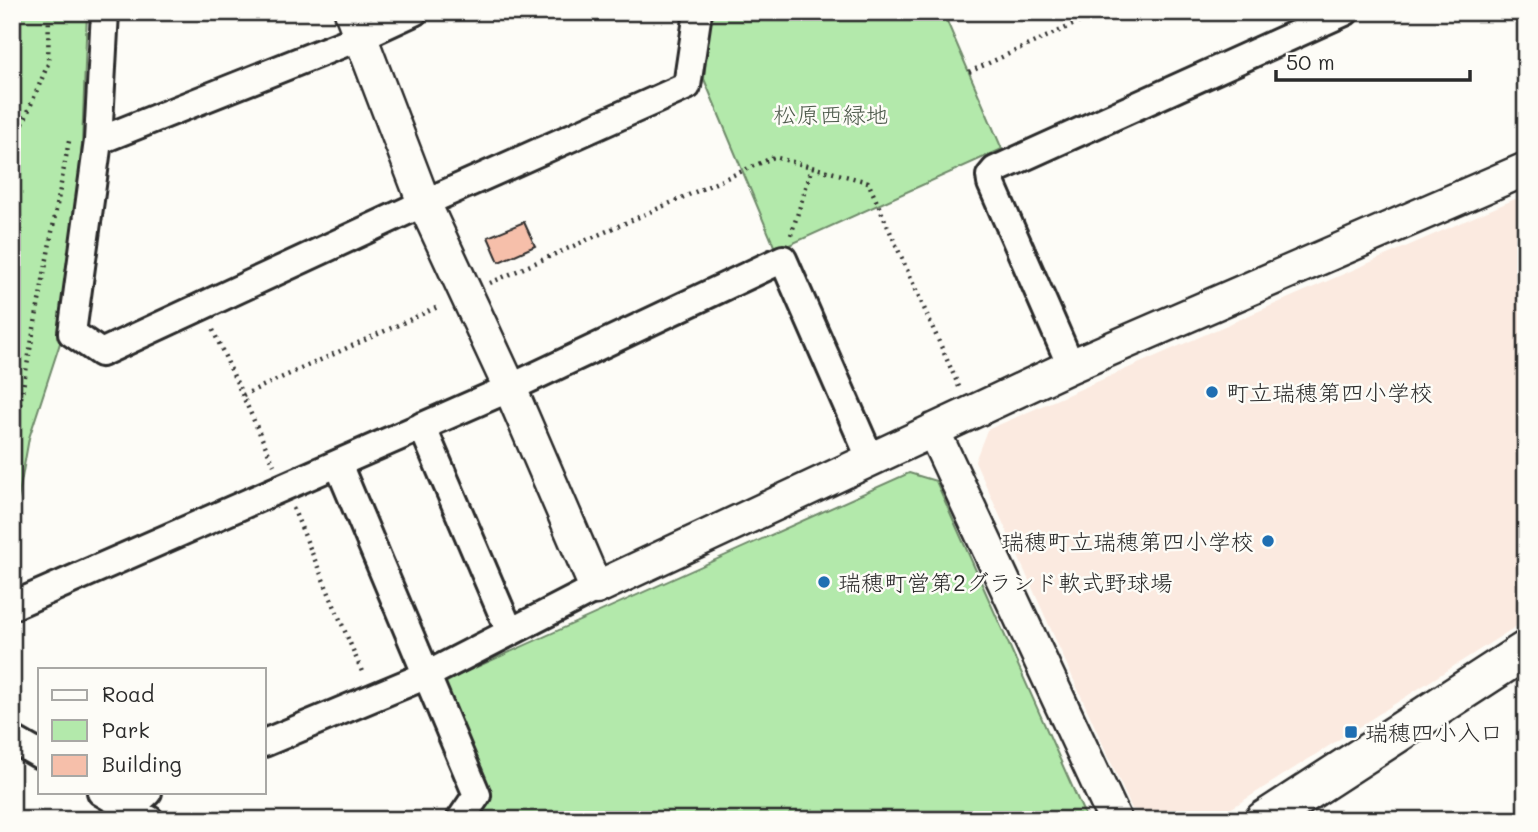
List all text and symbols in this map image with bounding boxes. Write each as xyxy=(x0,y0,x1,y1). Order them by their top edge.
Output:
scale bar xyxy=(1276,38,1470,82)
text: 50 m xyxy=(1286,48,1335,75)
park label: 松原西緑地 xyxy=(774,99,889,129)
place label: 町立瑞穂第四小学校 xyxy=(1226,377,1433,407)
marker: 町立瑞穂第四小学校 xyxy=(1204,384,1220,400)
place label: 瑞穂町立瑞穂第四小学校 xyxy=(1001,526,1254,556)
marker: 瑞穂町立瑞穂第四小学校 xyxy=(1260,533,1276,549)
place label: 瑞穂町営第2グランド軟式野球場 xyxy=(838,567,1173,597)
marker: 瑞穂町営第2グランド軟式野球場 xyxy=(816,574,832,590)
legend xyxy=(38,668,266,794)
text: Road xyxy=(102,680,154,707)
text: Park xyxy=(102,716,150,743)
place label: 瑞穂四小入口 xyxy=(1365,717,1503,747)
marker: 瑞穂四小入口 xyxy=(1343,724,1359,740)
text: Building xyxy=(102,750,182,777)

